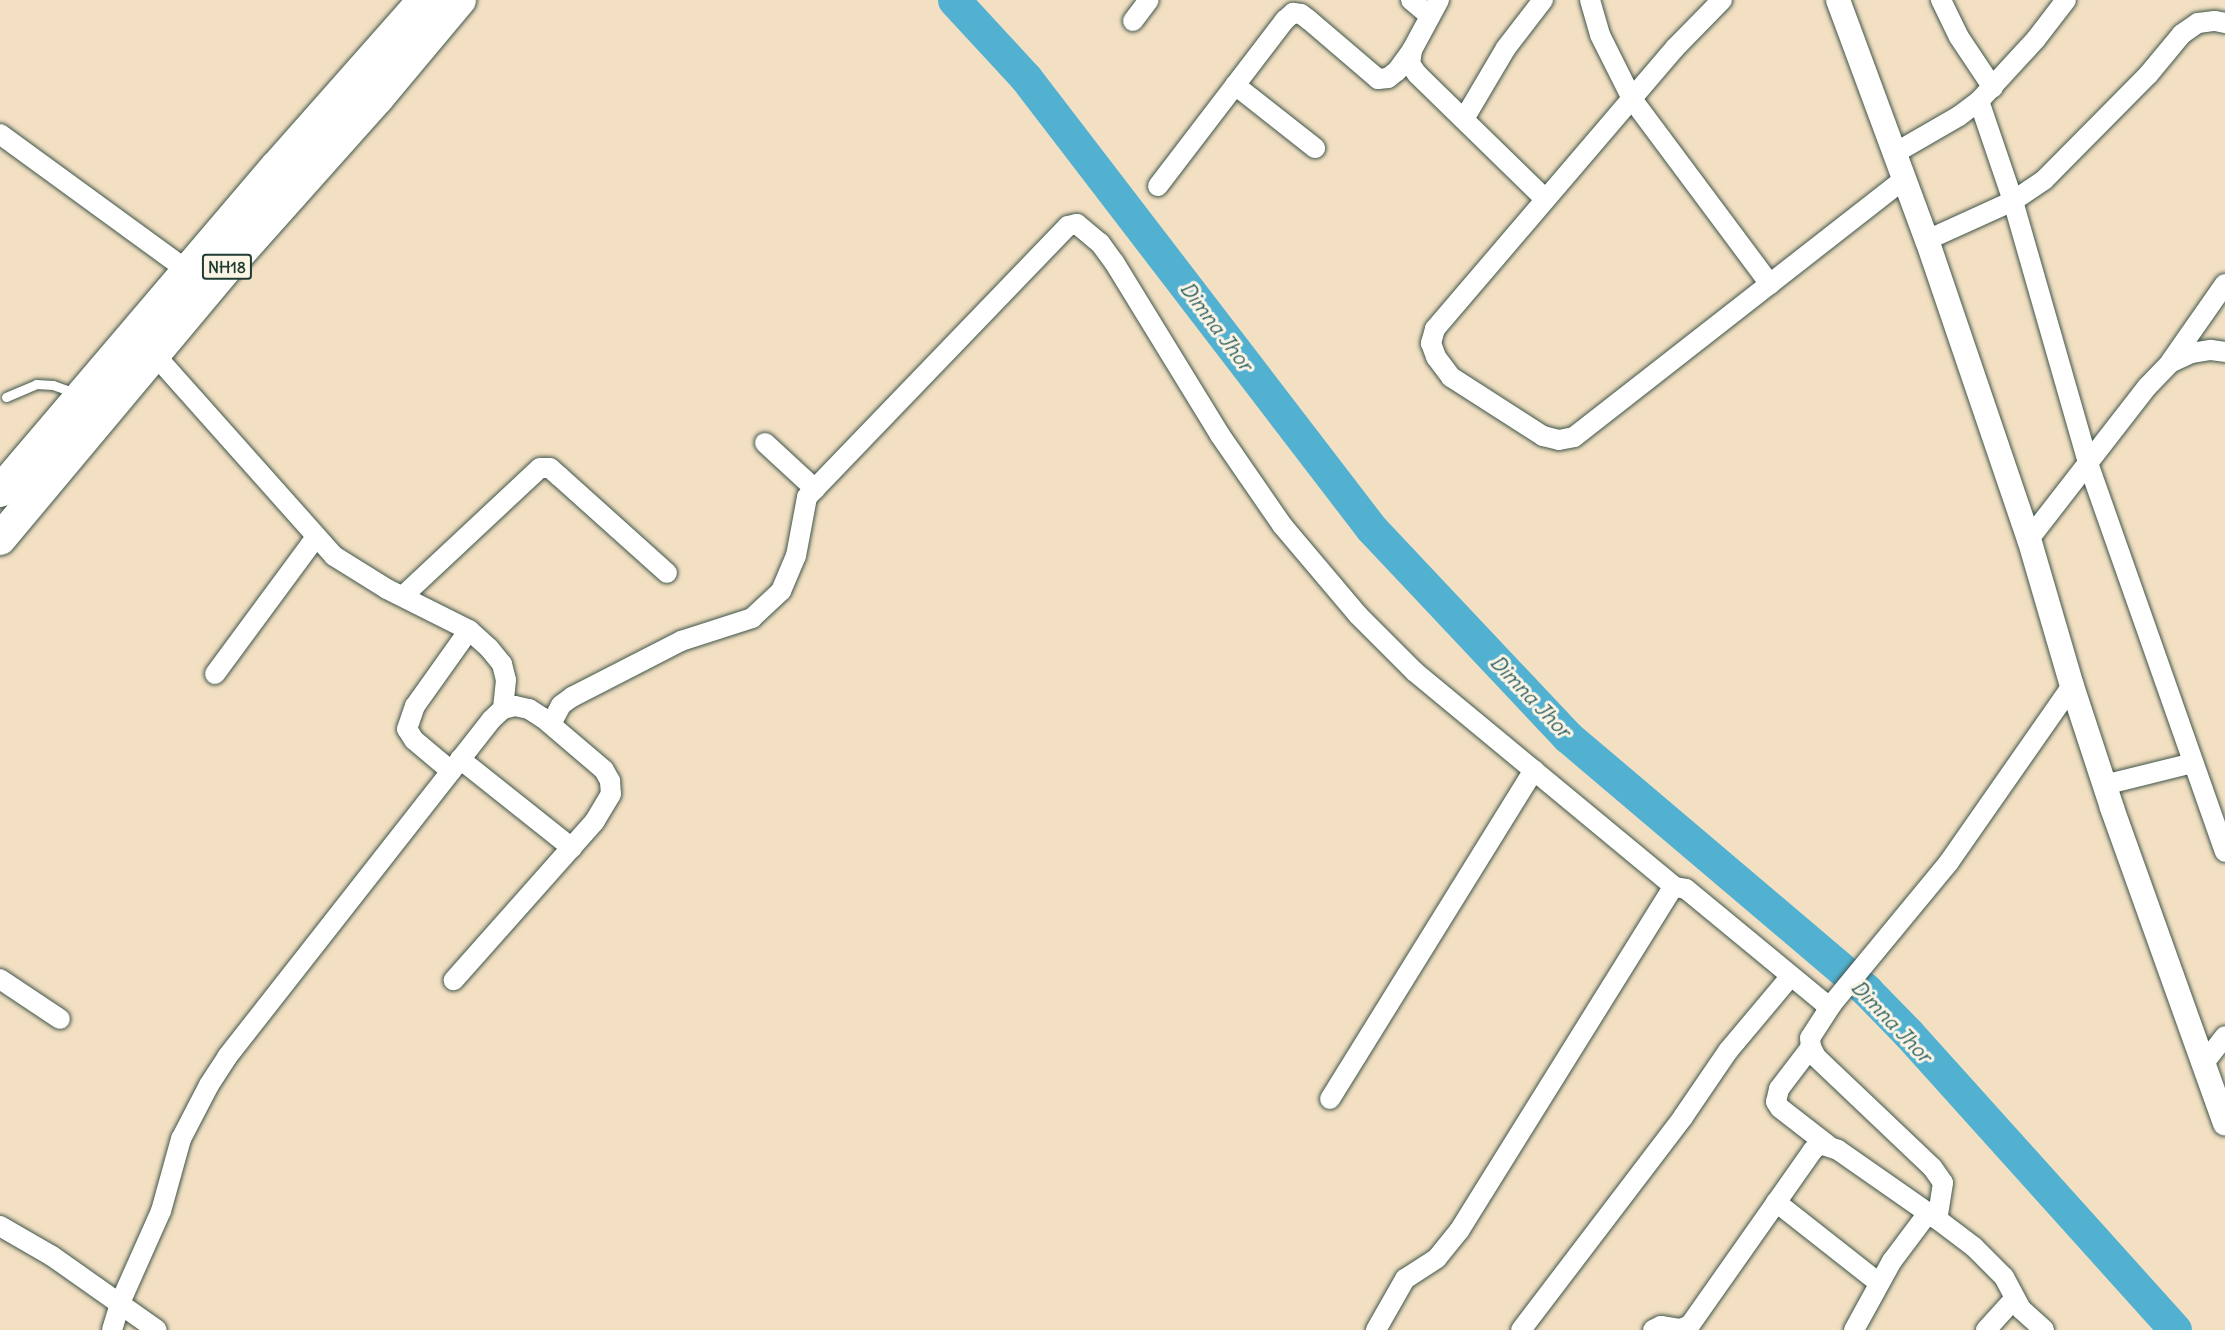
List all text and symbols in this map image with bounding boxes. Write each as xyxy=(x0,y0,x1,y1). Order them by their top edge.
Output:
road number: NH18 xyxy=(202,254,252,280)
water label: Dimna Jhor xyxy=(1176,277,1258,375)
water label: Dimna Jhor xyxy=(1486,650,1576,742)
water label: Dimna Jhor xyxy=(1847,975,1937,1067)

